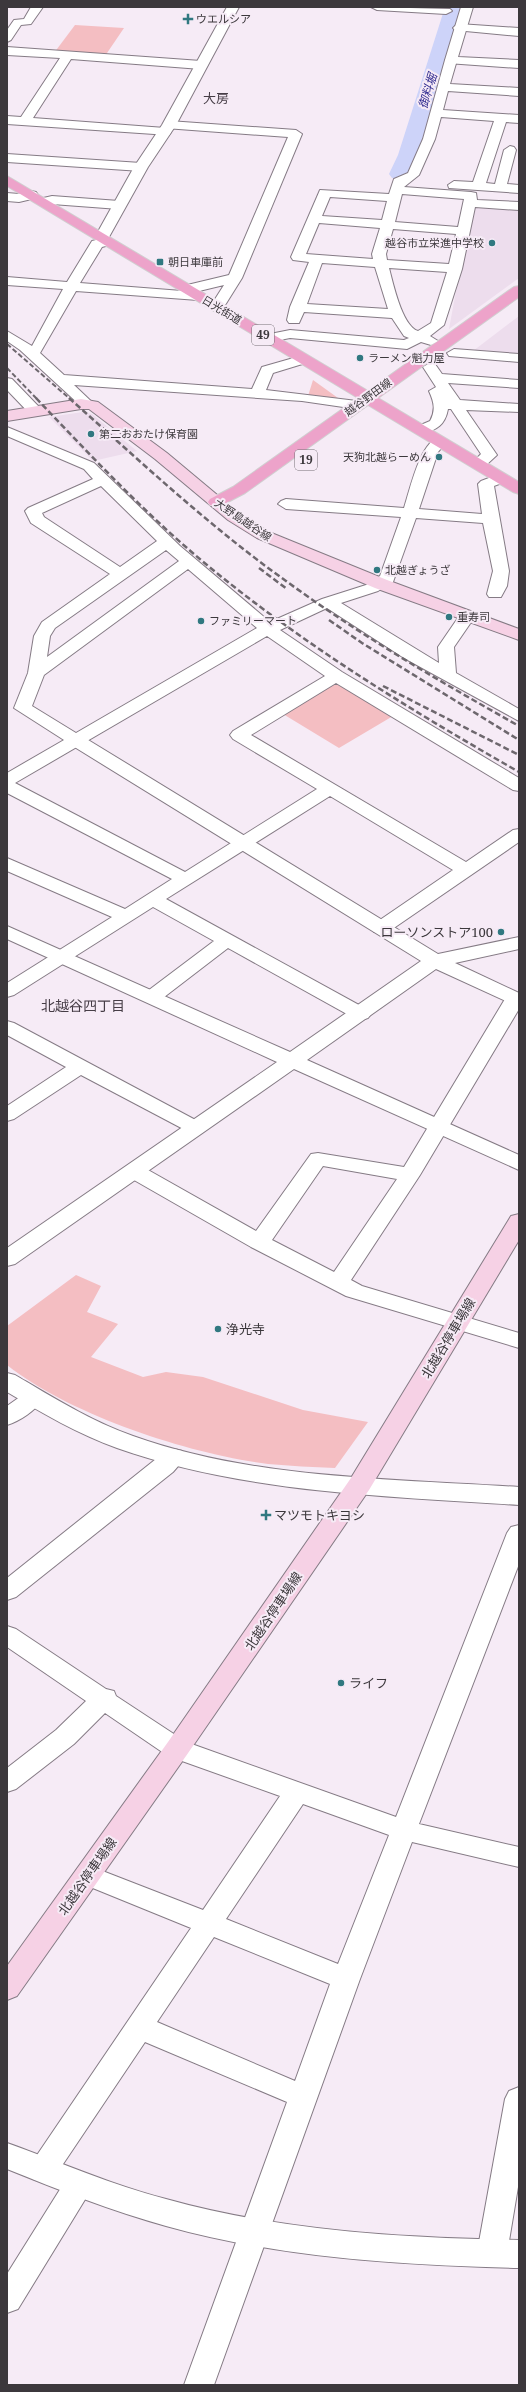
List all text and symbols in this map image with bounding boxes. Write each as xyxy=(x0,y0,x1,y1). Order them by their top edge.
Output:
place label: ウエルシア xyxy=(196,11,251,26)
marker: ウエルシア xyxy=(183,14,193,24)
water label: 御料堀 xyxy=(414,69,441,111)
district label: 大房 xyxy=(203,89,229,107)
place label: 越谷市立栄進中学校 xyxy=(385,235,484,250)
marker: 越谷市立栄進中学校 xyxy=(487,238,497,248)
place label: 朝日車庫前 xyxy=(168,254,223,269)
marker: 朝日車庫前 xyxy=(155,257,165,267)
street label: 日光街道 xyxy=(200,292,245,327)
road number: 49 xyxy=(252,325,274,345)
place label: ラーメン魁力屋 xyxy=(368,350,445,365)
marker: ラーメン魁力屋 xyxy=(355,353,365,363)
street label: 越谷野田線 xyxy=(341,374,394,419)
place label: 第二おおたけ保育園 xyxy=(99,426,198,441)
marker: 第二おおたけ保育園 xyxy=(86,429,96,439)
place label: 天狗北越らーめん xyxy=(343,449,431,464)
road number: 19 xyxy=(295,450,317,470)
marker: 天狗北越らーめん xyxy=(434,452,444,462)
street label: 大野島越谷線 xyxy=(212,495,275,544)
place label: 北越ぎょうざ xyxy=(385,562,450,577)
marker: 北越ぎょうざ xyxy=(372,565,382,575)
place label: 重寿司 xyxy=(457,609,490,624)
marker: 重寿司 xyxy=(444,612,454,622)
place label: ファミリーマート xyxy=(209,613,297,628)
marker: ファミリーマート xyxy=(196,616,206,626)
place label: ローソンストア100 xyxy=(380,923,493,941)
marker: ローソンストア100 xyxy=(496,927,506,937)
district label: 北越谷四丁目 xyxy=(41,996,125,1015)
street label: 北越谷停車場線 xyxy=(417,1294,479,1382)
place label: 浄光寺 xyxy=(226,1320,265,1338)
marker: 浄光寺 xyxy=(213,1324,223,1334)
place label: マツモトキヨシ xyxy=(274,1506,365,1524)
marker: マツモトキヨシ xyxy=(261,1510,271,1520)
street label: 北越谷停車場線 xyxy=(240,1568,306,1654)
place label: ライフ xyxy=(349,1674,388,1692)
marker: ライフ xyxy=(336,1678,346,1688)
street label: 北越谷停車場線 xyxy=(54,1834,120,1918)

